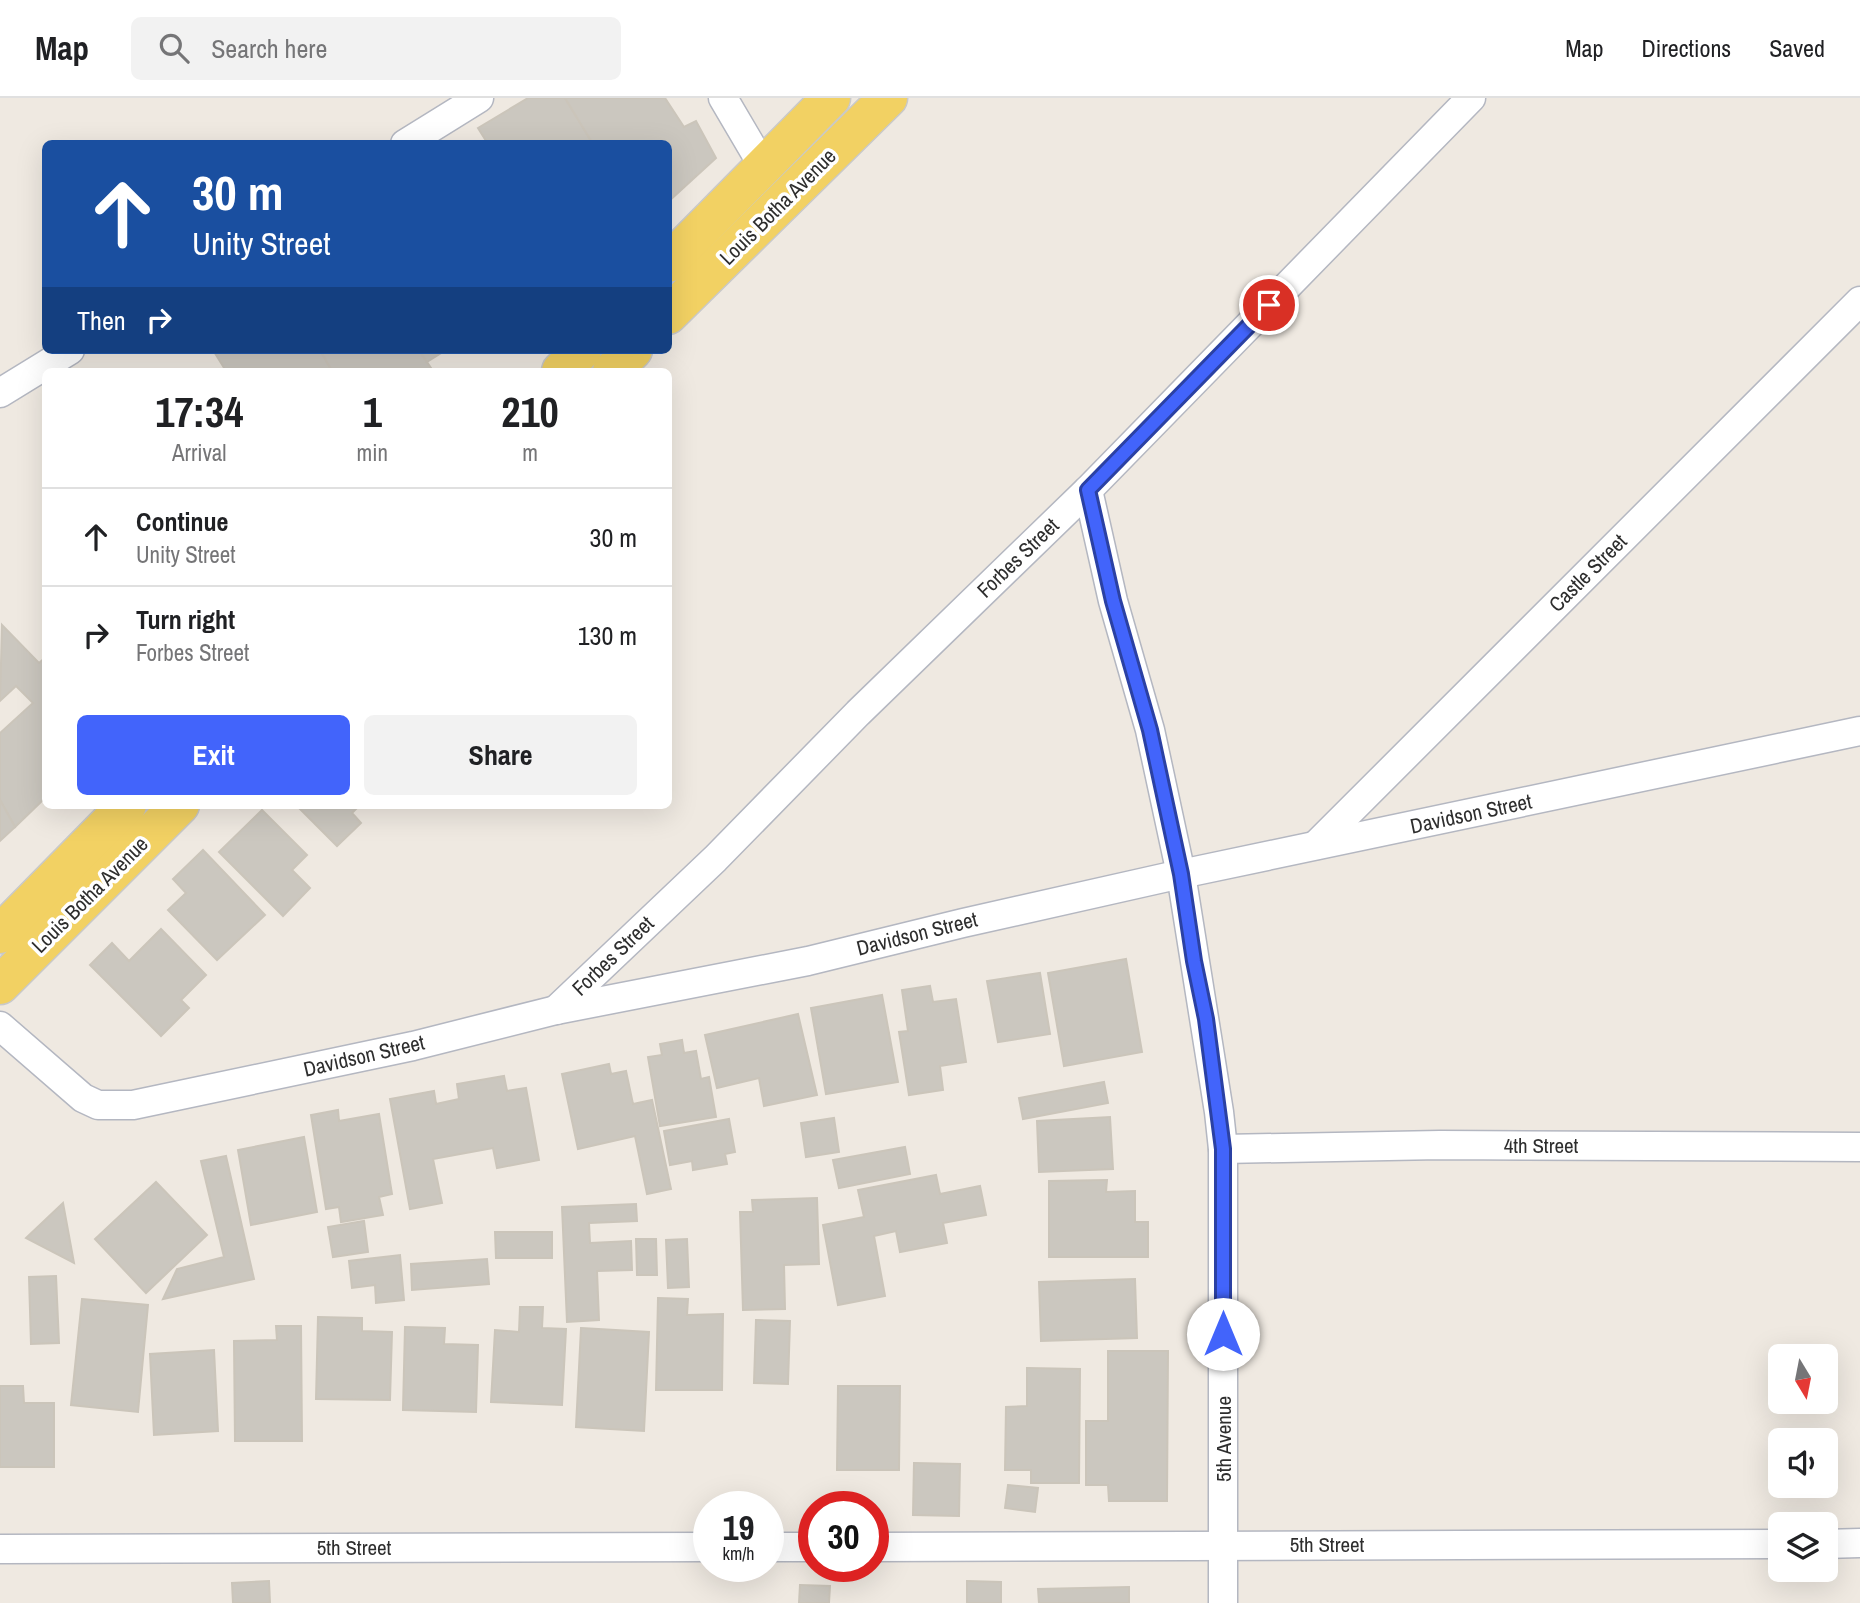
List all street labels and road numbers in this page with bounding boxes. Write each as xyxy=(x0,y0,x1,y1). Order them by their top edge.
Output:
street label: Louis Botha Avenue xyxy=(713,142,842,271)
street label: Forbes Street xyxy=(970,511,1065,604)
street label: Castle Street xyxy=(1542,527,1633,618)
street label: Davidson Street xyxy=(1407,786,1535,841)
street label: Louis Botha Avenue xyxy=(25,830,154,959)
street label: Davidson Street xyxy=(853,904,980,963)
street label: Forbes Street xyxy=(565,909,660,1002)
street label: Davidson Street xyxy=(300,1027,428,1084)
street label: 4th Street xyxy=(1504,1131,1579,1160)
street label: 5th Avenue xyxy=(1209,1396,1238,1482)
street label: 5th Street xyxy=(1290,1530,1365,1559)
street label: 5th Street xyxy=(317,1533,392,1562)

